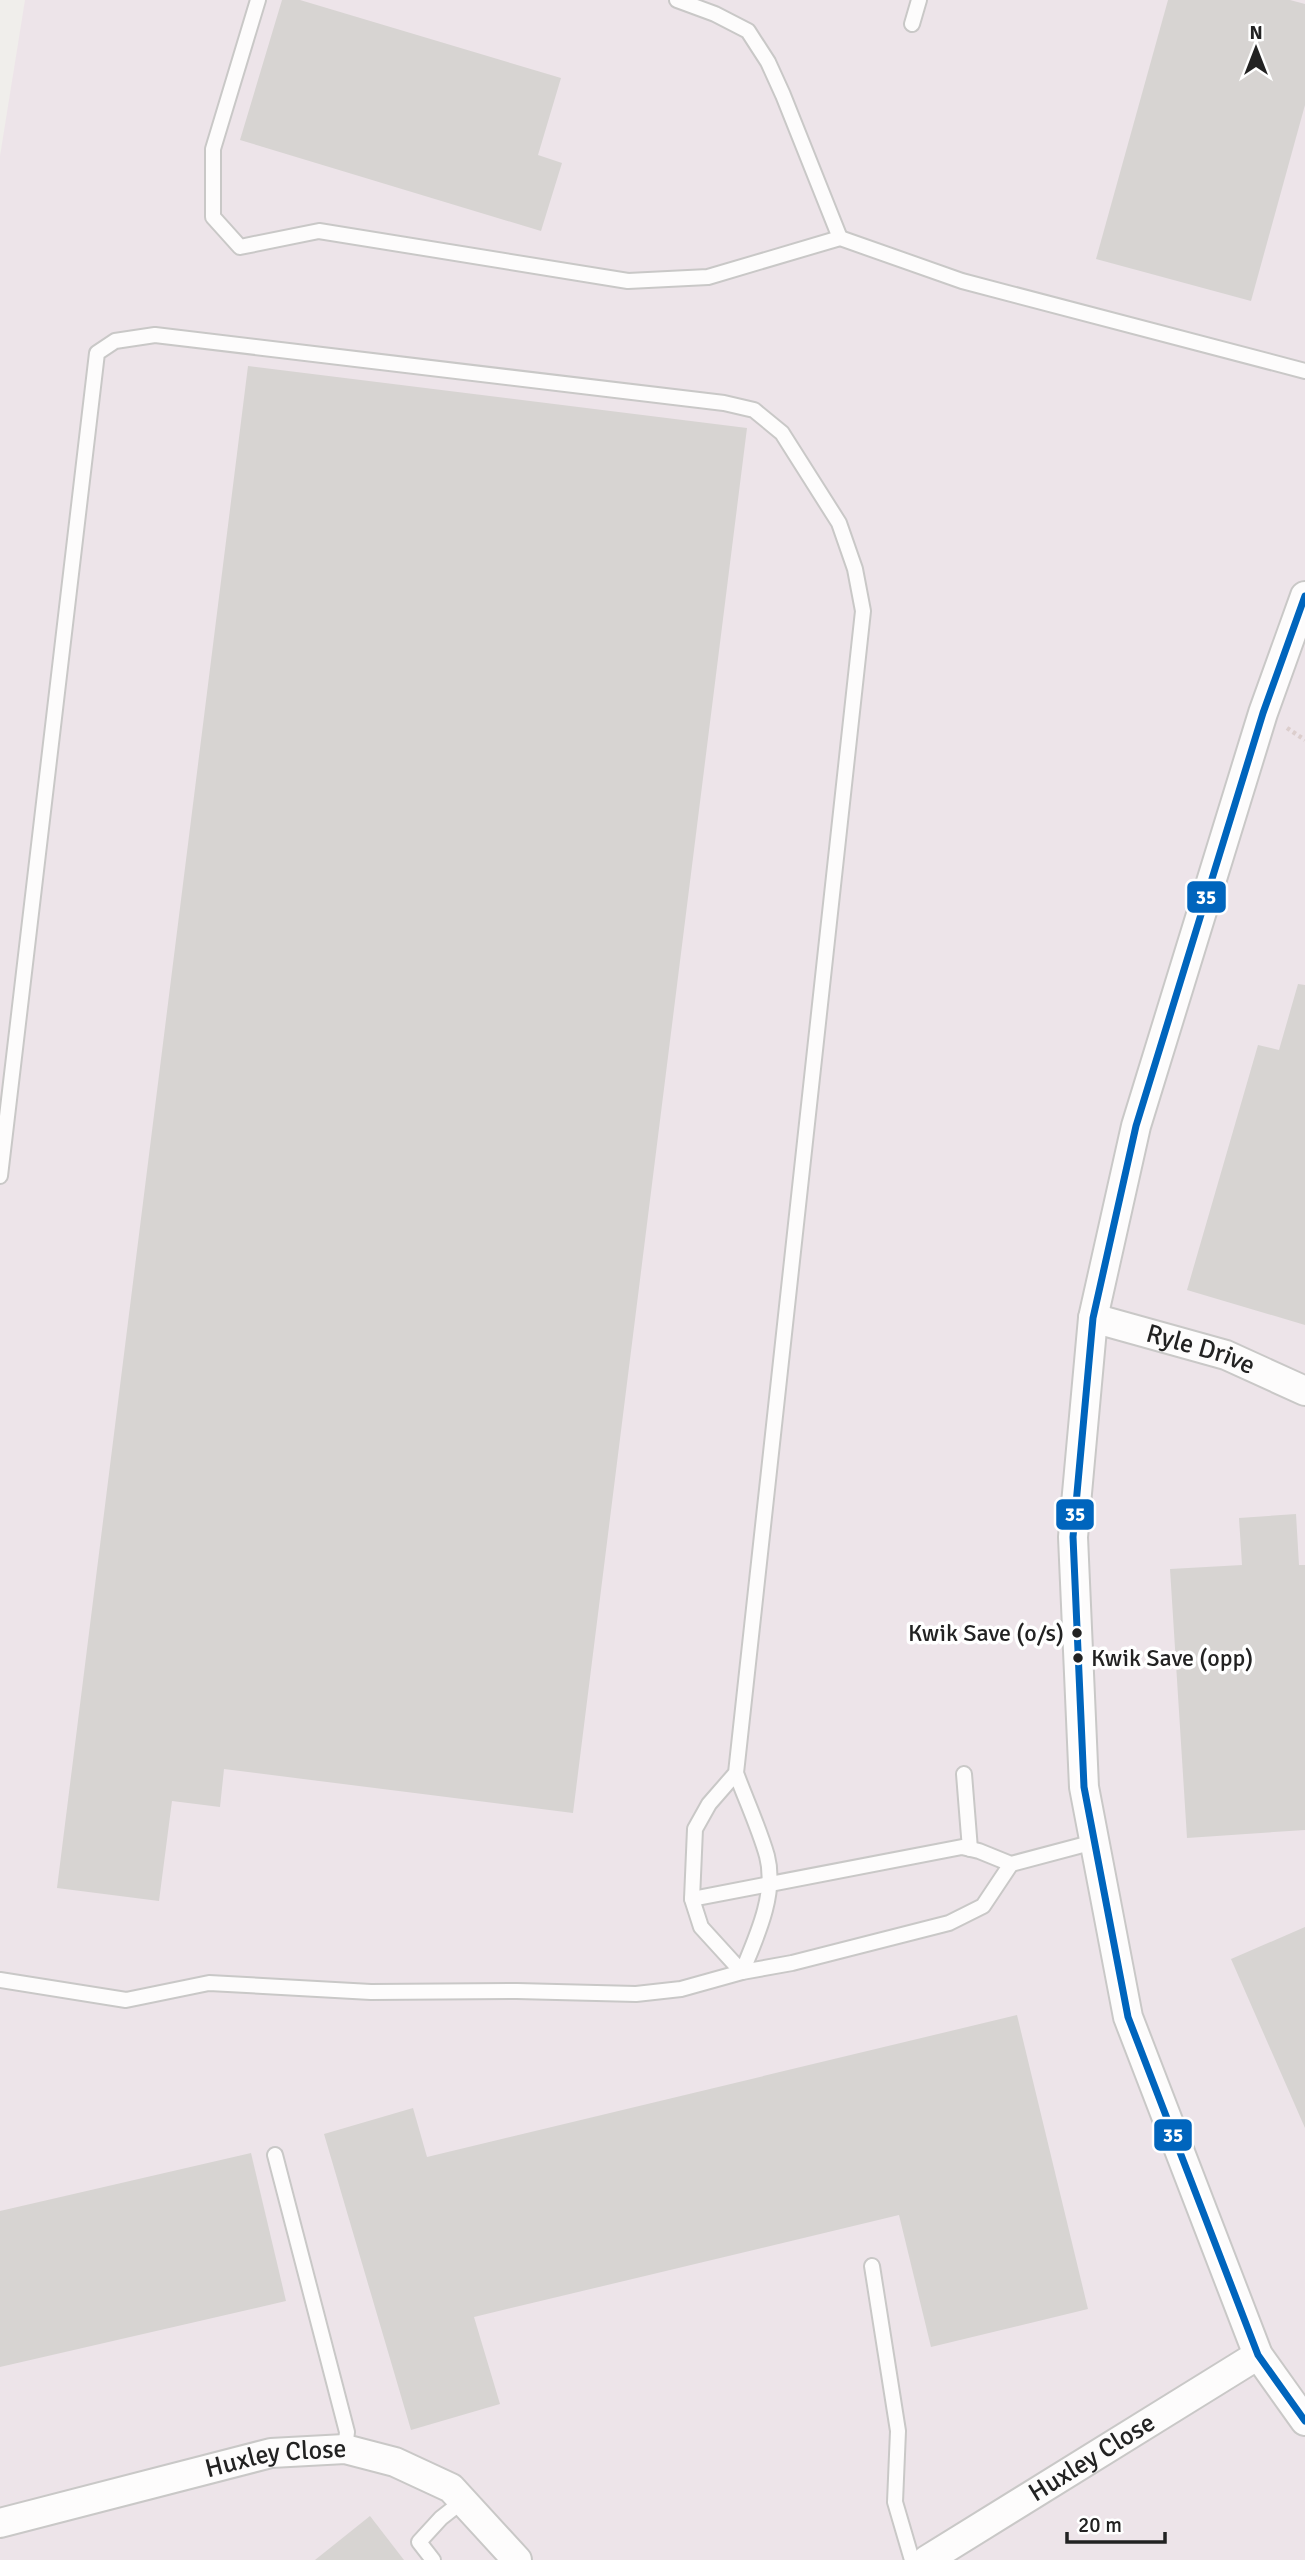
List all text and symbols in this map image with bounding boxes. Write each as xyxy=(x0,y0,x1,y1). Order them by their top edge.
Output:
north arrow xyxy=(1221,14,1291,84)
text: N xyxy=(1249,21,1263,45)
line badge: 35 xyxy=(1186,880,1227,914)
text: 35 xyxy=(1196,886,1216,910)
street label: Ryle Drive xyxy=(1143,1318,1260,1382)
line badge: 35 xyxy=(1055,1498,1095,1531)
text: 35 xyxy=(1065,1503,1085,1527)
place label: Kwik Save (o/s) xyxy=(908,1618,1064,1648)
marker: Kwik Save (o/s) xyxy=(1070,1626,1084,1640)
place label: Kwik Save (opp) xyxy=(1091,1643,1253,1673)
marker: Kwik Save (opp) xyxy=(1071,1651,1085,1665)
line badge: 35 xyxy=(1153,2118,1193,2152)
text: 35 xyxy=(1163,2124,1183,2148)
street label: Huxley Close xyxy=(1023,2407,1161,2509)
street label: Huxley Close xyxy=(202,2433,347,2485)
scale bar xyxy=(1067,2500,1165,2544)
text: 20 m xyxy=(1078,2512,1122,2538)

